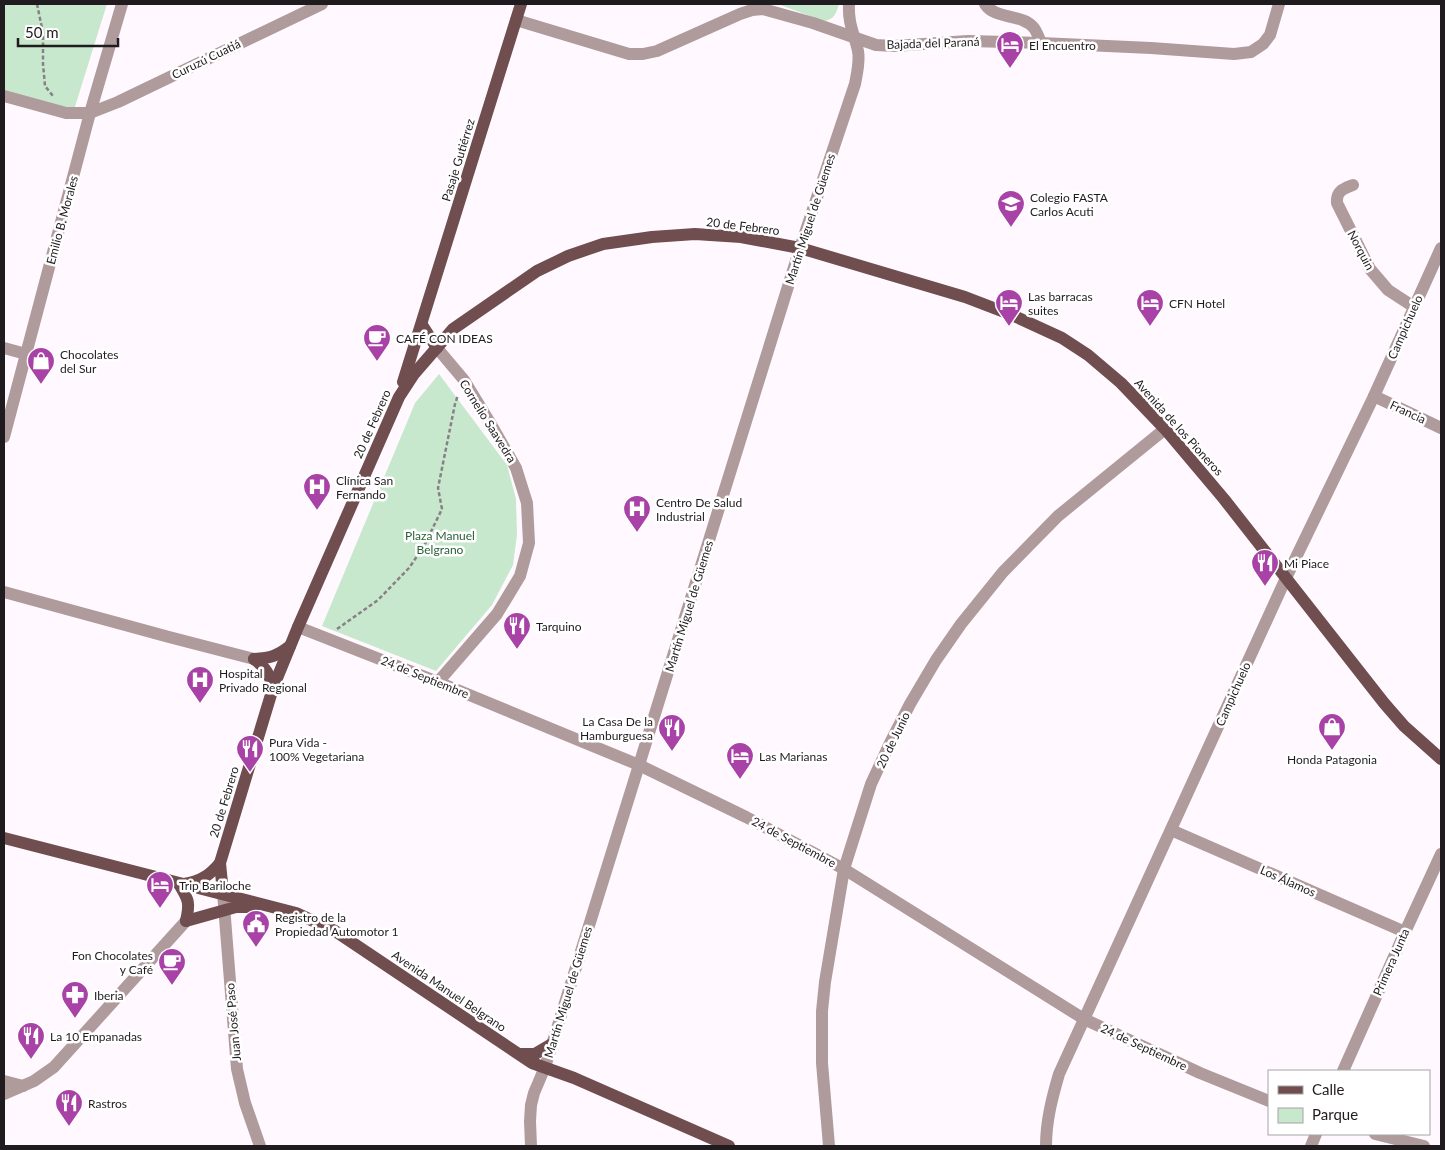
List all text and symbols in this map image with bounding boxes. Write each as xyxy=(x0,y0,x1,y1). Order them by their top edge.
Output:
scale bar xyxy=(18,15,118,47)
text: 50 m xyxy=(25,23,59,41)
hotel icon: El Encuentro xyxy=(995,30,1025,69)
street label: Bajada del Paraná xyxy=(886,34,980,52)
street label: Curuzú Cuatiá xyxy=(169,36,243,82)
place label: El Encuentro xyxy=(1029,38,1096,53)
street label: Pasaje Gutiérrez xyxy=(438,116,478,203)
street label: Martín Miguel de Güemes xyxy=(782,152,838,286)
street label: Emilio B. Morales xyxy=(43,174,81,266)
school or university icon: Colegio FASTA Carlos Acuti xyxy=(996,189,1026,228)
place label: Colegio FASTA Carlos Acuti xyxy=(1030,190,1109,219)
street label: 20 de Febrero xyxy=(705,214,781,238)
street label: Norquin xyxy=(1344,228,1378,272)
hotel icon: Las barracas suites xyxy=(994,288,1024,327)
hotel icon: CFN Hotel xyxy=(1135,288,1165,327)
place label: Las barracas suites xyxy=(1028,289,1093,318)
street label: Campichuelo xyxy=(1384,292,1426,361)
place label: CFN Hotel xyxy=(1169,296,1225,311)
cafe icon: CAFÉ CON IDEAS xyxy=(362,323,392,362)
place label: CAFÉ CON IDEAS xyxy=(396,331,493,346)
shop icon: Chocolates del Sur xyxy=(26,346,56,385)
place label: Chocolates del Sur xyxy=(60,347,118,376)
street label: Avenida de los Pioneros xyxy=(1131,375,1227,479)
street label: Cornelio Saavedra xyxy=(456,377,520,465)
street label: 20 de Febrero xyxy=(350,387,394,461)
street label: Francia xyxy=(1388,397,1428,427)
hospital icon: Clínica San Fernando xyxy=(302,472,332,511)
place label: Clínica San Fernando xyxy=(336,473,393,502)
hospital icon: Centro De Salud Industrial xyxy=(622,494,652,533)
place label: Centro De Salud Industrial xyxy=(656,495,742,524)
park label: Plaza Manuel Belgrano xyxy=(405,528,475,557)
street label: Martín Miguel de Güemes xyxy=(662,538,716,674)
restaurant icon: Mi Piace xyxy=(1250,548,1280,587)
place label: Mi Piace xyxy=(1284,556,1329,571)
restaurant icon: Tarquino xyxy=(502,611,532,650)
place label: Tarquino xyxy=(536,619,582,634)
street label: 24 de Septiembre xyxy=(379,653,471,701)
street label: Campichuelo xyxy=(1212,659,1254,728)
hospital icon: Hospital Privado Regional xyxy=(185,665,215,704)
place label: Hospital Privado Regional xyxy=(219,666,307,695)
street label: 20 de Junio xyxy=(873,709,913,771)
shop icon: Honda Patagonia xyxy=(1317,712,1347,751)
restaurant icon: La Casa De la Hamburguesa xyxy=(657,713,687,752)
place label: La Casa De la Hamburguesa xyxy=(580,714,653,743)
restaurant icon: Pura Vida - 100% Vegetariana xyxy=(235,734,265,773)
place label: Pura Vida - 100% Vegetariana xyxy=(269,735,364,764)
hotel icon: Las Marianas xyxy=(725,741,755,780)
place label: Las Marianas xyxy=(759,749,827,764)
place label: Honda Patagonia xyxy=(1287,752,1377,767)
street label: 20 de Febrero xyxy=(206,764,242,839)
street label: 24 de Septiembre xyxy=(749,813,839,871)
street label: Los Álamos xyxy=(1258,862,1318,900)
hotel icon: Trip Bariloche xyxy=(145,870,175,909)
place label: Trip Bariloche xyxy=(179,878,251,893)
public building icon: Registro de la Propiedad Automotor 1 xyxy=(241,909,271,948)
place label: Registro de la Propiedad Automotor 1 xyxy=(275,910,399,939)
street label: Martín Miguel de Güemes xyxy=(541,924,595,1060)
street label: Primera Junta xyxy=(1370,926,1413,998)
cafe icon: Fon Chocolates y Café xyxy=(157,947,187,986)
street label: Avenida Manuel Belgrano xyxy=(389,947,509,1035)
place label: Fon Chocolates y Café xyxy=(72,948,153,977)
pharmacy icon: Iberia xyxy=(60,980,90,1019)
street label: Juan José Paso xyxy=(222,982,244,1062)
place label: Iberia xyxy=(94,988,124,1003)
street label: 24 de Septiembre xyxy=(1099,1020,1189,1074)
restaurant icon: La 10 Empanadas xyxy=(16,1021,46,1060)
place label: La 10 Empanadas xyxy=(50,1029,142,1044)
legend xyxy=(1268,1070,1430,1135)
text: Calle xyxy=(1312,1080,1345,1098)
restaurant icon: Rastros xyxy=(54,1088,84,1127)
place label: Rastros xyxy=(88,1096,127,1111)
text: Parque xyxy=(1312,1105,1358,1123)

